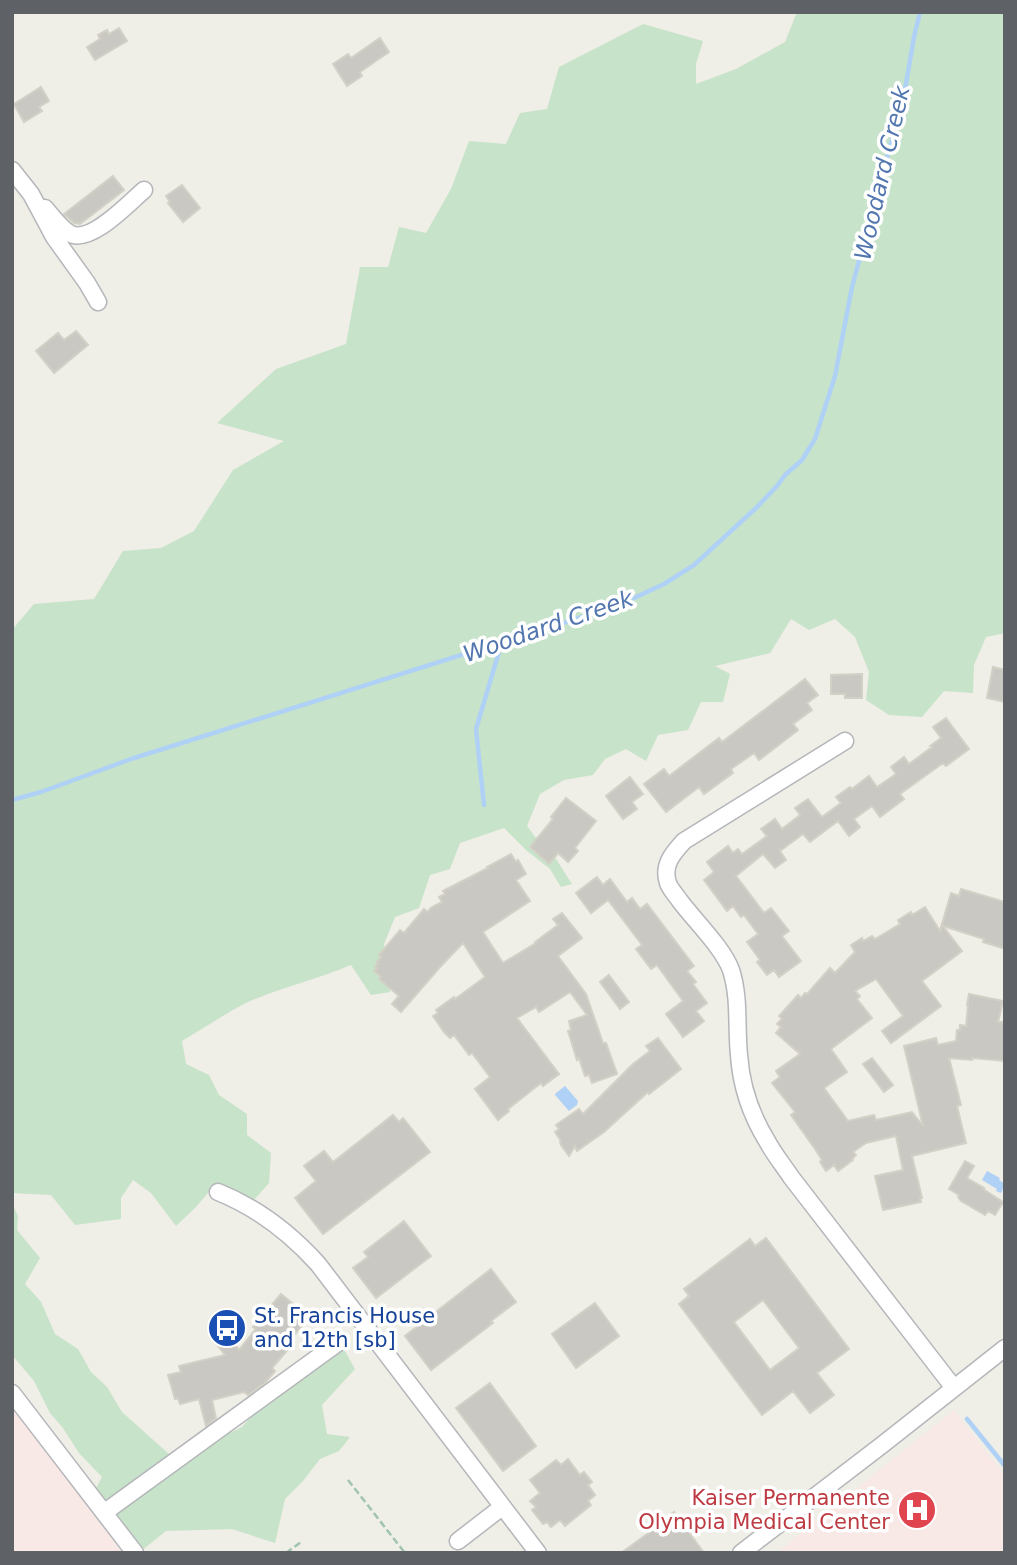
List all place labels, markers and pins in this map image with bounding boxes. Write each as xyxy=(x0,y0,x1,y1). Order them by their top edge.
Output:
place label: St. Francis House and 12th [sb] xyxy=(254,1304,435,1352)
bus stop icon: St. Francis House and 12th [sb] xyxy=(206,1307,248,1349)
place label: Kaiser Permanente Olympia Medical Center xyxy=(638,1486,890,1534)
hospital icon: Kaiser Permanente Olympia Medical Center xyxy=(896,1489,938,1531)

